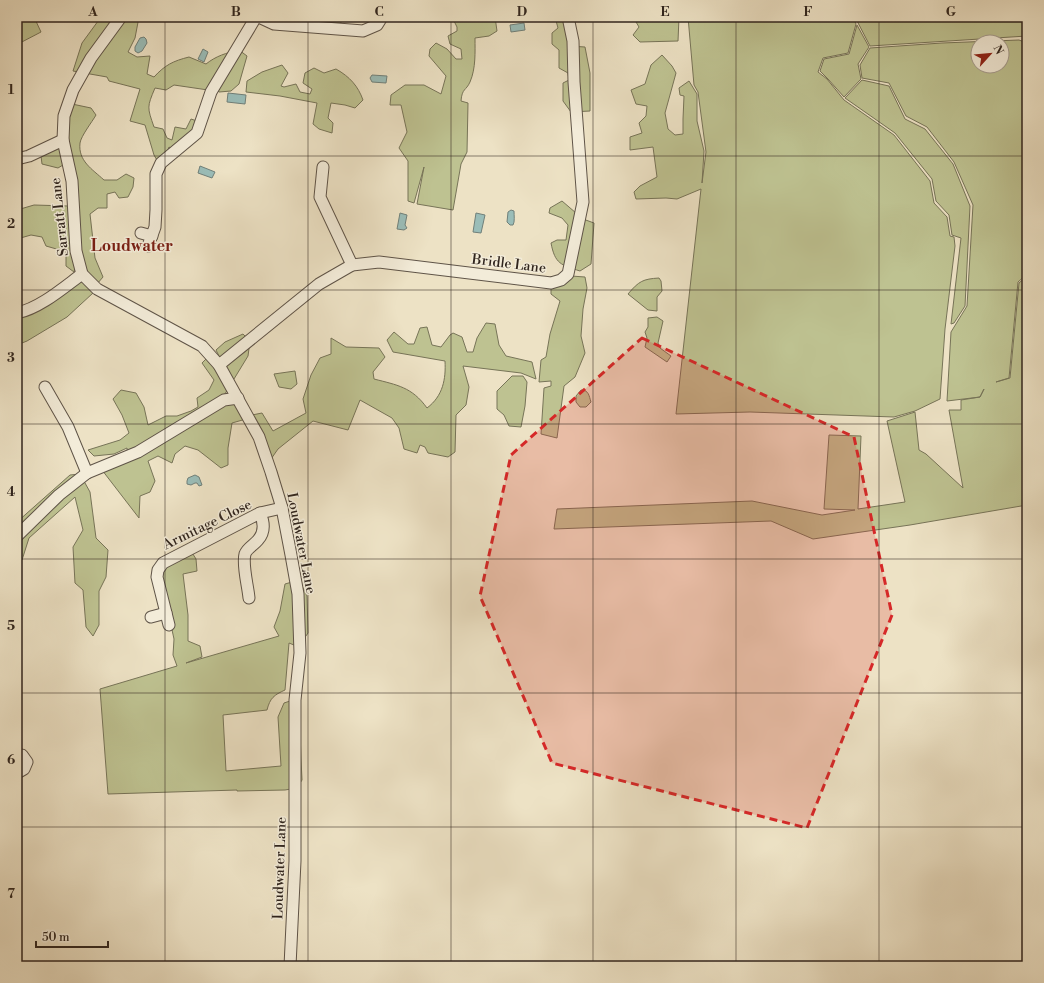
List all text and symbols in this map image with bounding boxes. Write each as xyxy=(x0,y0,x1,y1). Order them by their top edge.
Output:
text: A xyxy=(87,4,98,20)
text: B xyxy=(231,4,241,20)
text: C xyxy=(374,4,384,20)
text: D xyxy=(517,4,527,20)
text: E xyxy=(660,4,670,20)
text: F xyxy=(803,4,813,20)
text: G xyxy=(946,4,957,20)
north arrow xyxy=(970,34,1010,74)
text: N xyxy=(990,43,1006,57)
text: 1 xyxy=(8,82,15,98)
street label: Sarratt Lane xyxy=(47,177,73,257)
text: 2 xyxy=(7,216,15,232)
district label: Loudwater xyxy=(91,236,173,256)
street label: Bridle Lane xyxy=(470,250,547,277)
text: 3 xyxy=(7,350,15,366)
text: 4 xyxy=(7,484,16,500)
street label: Loudwater Lane xyxy=(282,491,320,595)
street label: Armitage Close xyxy=(159,496,255,555)
text: 5 xyxy=(7,618,15,634)
text: 6 xyxy=(7,752,15,768)
street label: Loudwater Lane xyxy=(269,816,291,920)
text: 7 xyxy=(7,886,15,902)
scale bar xyxy=(36,923,108,949)
text: 50 m xyxy=(42,930,70,945)

